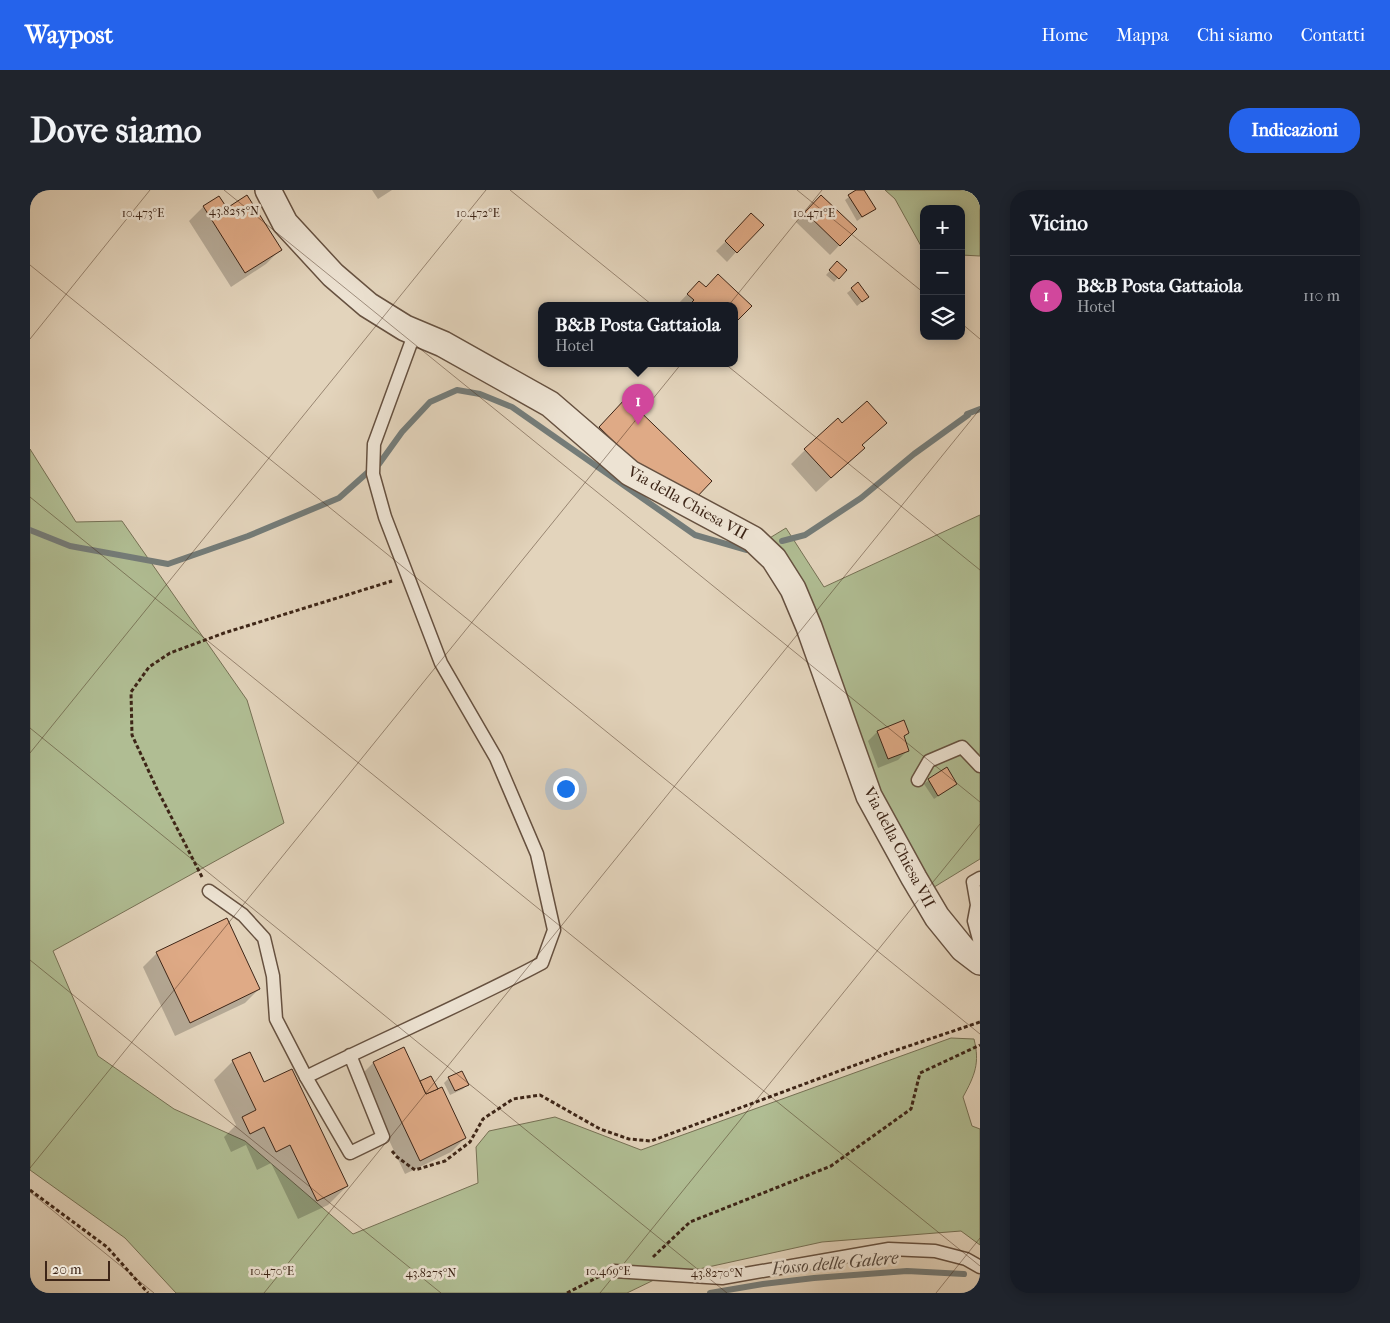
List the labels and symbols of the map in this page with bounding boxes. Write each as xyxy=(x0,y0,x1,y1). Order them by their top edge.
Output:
text: 43.8255°N xyxy=(209,204,259,218)
text: 10.473°E xyxy=(122,206,164,220)
text: 10.472°E xyxy=(456,206,500,220)
text: 10.471°E xyxy=(793,206,835,220)
pin: 1 xyxy=(622,384,654,425)
street label: Via della Chiesa VII xyxy=(624,461,751,543)
your location xyxy=(553,776,579,802)
street label: Via della Chiesa VII xyxy=(859,783,939,911)
water label: Fosso delle Galere xyxy=(770,1247,900,1280)
scale bar xyxy=(45,1258,110,1281)
text: 10.470°E xyxy=(250,1264,294,1278)
text: 10.469°E xyxy=(585,1264,631,1278)
text: 43.8275°N xyxy=(406,1266,456,1280)
text: 43.8270°N xyxy=(691,1266,743,1280)

